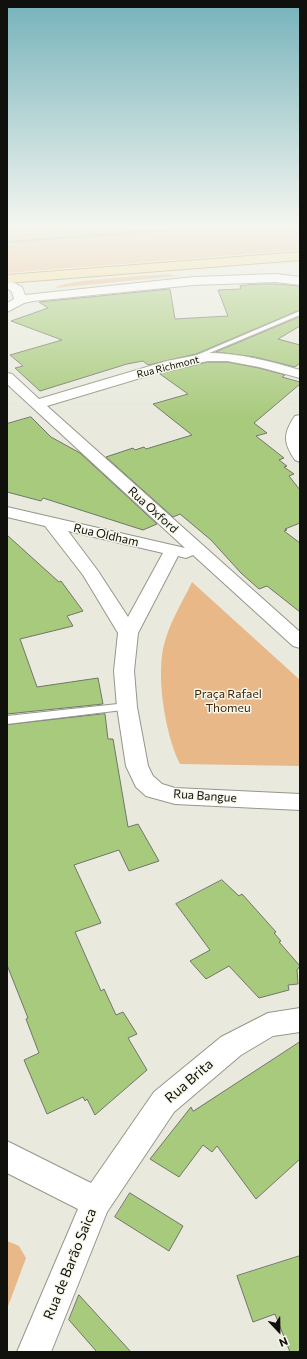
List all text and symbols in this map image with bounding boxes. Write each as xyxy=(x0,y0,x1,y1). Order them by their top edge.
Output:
street label: Rua Richmont xyxy=(136,353,200,381)
street label: Rua Oxford xyxy=(125,484,181,536)
street label: Rua Oldham xyxy=(72,520,140,550)
park label: Praça Rafael Thomeu xyxy=(194,687,262,715)
street label: Rua Bangue xyxy=(173,787,237,805)
street label: Rua Brita xyxy=(161,1055,217,1107)
street label: Rua de Barão Saica xyxy=(40,1206,100,1322)
north arrow xyxy=(259,1311,299,1351)
text: N xyxy=(277,1335,290,1350)

